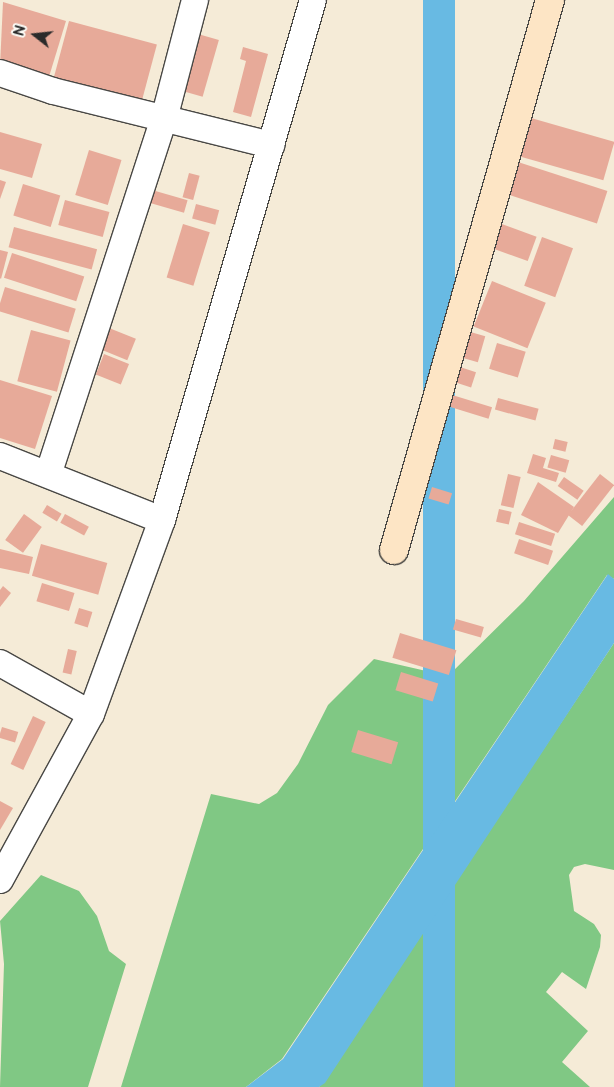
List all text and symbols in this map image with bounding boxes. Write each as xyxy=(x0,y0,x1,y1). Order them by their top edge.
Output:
north arrow xyxy=(10,10,60,60)
text: N xyxy=(10,23,30,38)

